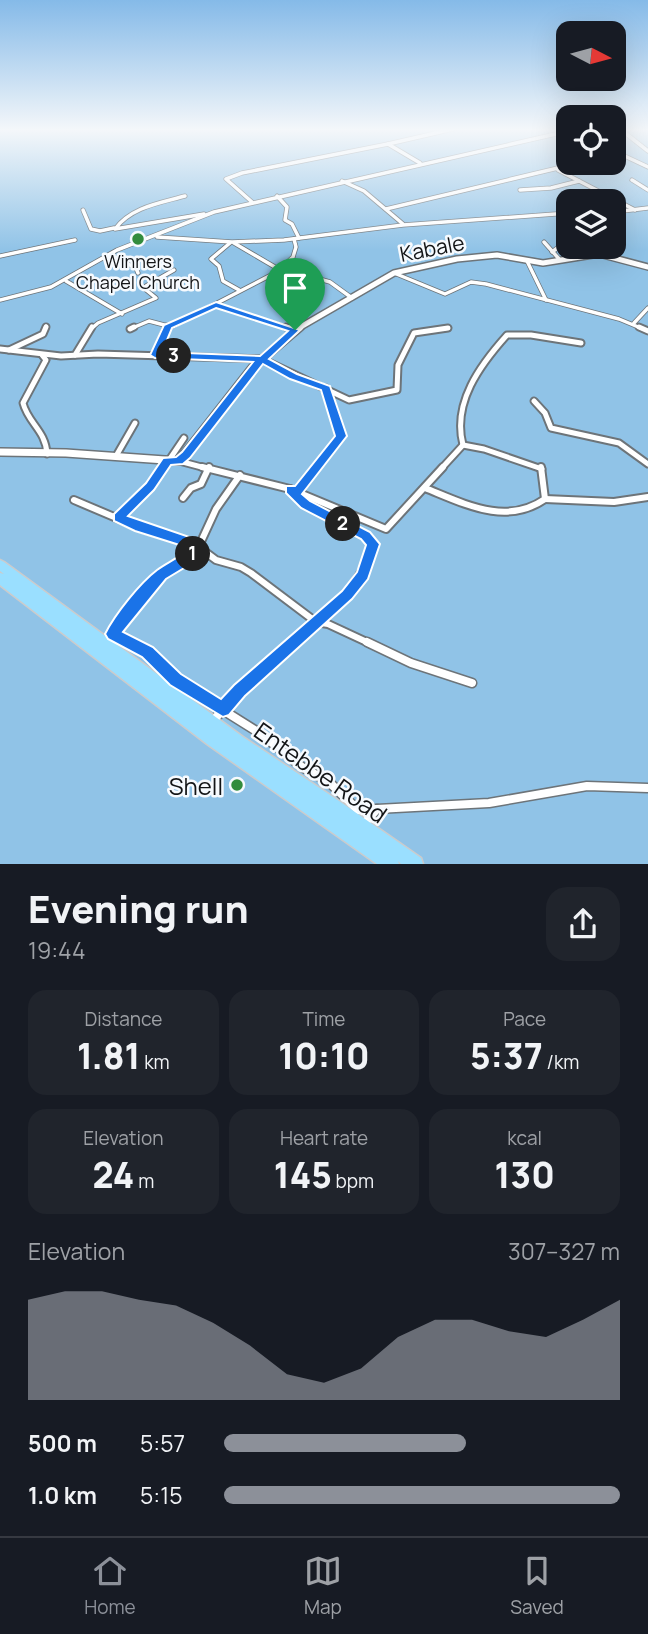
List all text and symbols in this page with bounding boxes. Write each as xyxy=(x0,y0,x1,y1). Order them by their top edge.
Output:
north arrow xyxy=(556,21,626,91)
map controls xyxy=(556,21,626,259)
button: locate xyxy=(556,105,626,175)
button: layers xyxy=(556,189,626,259)
street label: Kabale xyxy=(397,228,467,268)
marker: Winners Chapel Church xyxy=(130,231,146,247)
place label: Winners Chapel Church xyxy=(76,249,200,294)
pin xyxy=(265,258,325,330)
icon: arrive xyxy=(276,269,314,307)
pin: 3 xyxy=(156,338,192,374)
text: 3 xyxy=(168,342,179,368)
pin: 2 xyxy=(326,506,360,542)
text: 2 xyxy=(337,510,348,536)
pin: 1 xyxy=(176,536,210,572)
text: 1 xyxy=(188,540,197,566)
street label: Entebbe Road xyxy=(248,714,394,830)
place label: Shell xyxy=(169,769,223,802)
marker: Shell xyxy=(229,777,245,793)
text: Evening run xyxy=(28,882,249,934)
button: share xyxy=(546,887,620,961)
text: 19:44 xyxy=(28,934,85,966)
text: Distance xyxy=(84,1006,162,1032)
text: Time xyxy=(303,1006,345,1032)
text: Pace xyxy=(503,1006,546,1032)
text: 1.81 xyxy=(77,1032,140,1080)
text: 10:10 xyxy=(278,1032,370,1080)
text: 5:37 xyxy=(470,1032,543,1080)
text: km xyxy=(140,1049,170,1075)
text: /km xyxy=(543,1049,579,1075)
text: Elevation xyxy=(83,1125,163,1151)
text: Heart rate xyxy=(280,1125,368,1151)
text: kcal xyxy=(507,1125,542,1151)
text: 24 xyxy=(92,1151,134,1199)
text: 145 xyxy=(274,1151,332,1199)
text: 130 xyxy=(495,1151,555,1199)
text: m xyxy=(134,1168,154,1194)
text: bpm xyxy=(332,1168,374,1194)
text: Elevation xyxy=(28,1235,125,1267)
text: 307–327 m xyxy=(508,1235,620,1267)
text: 500 m xyxy=(28,1427,97,1459)
text: 5:57 xyxy=(140,1427,185,1459)
text: 1.0 km xyxy=(28,1479,97,1511)
text: 5:15 xyxy=(140,1479,182,1511)
tab: Home xyxy=(84,1552,136,1620)
tab: Map xyxy=(304,1552,342,1620)
tab: Saved xyxy=(510,1552,564,1620)

